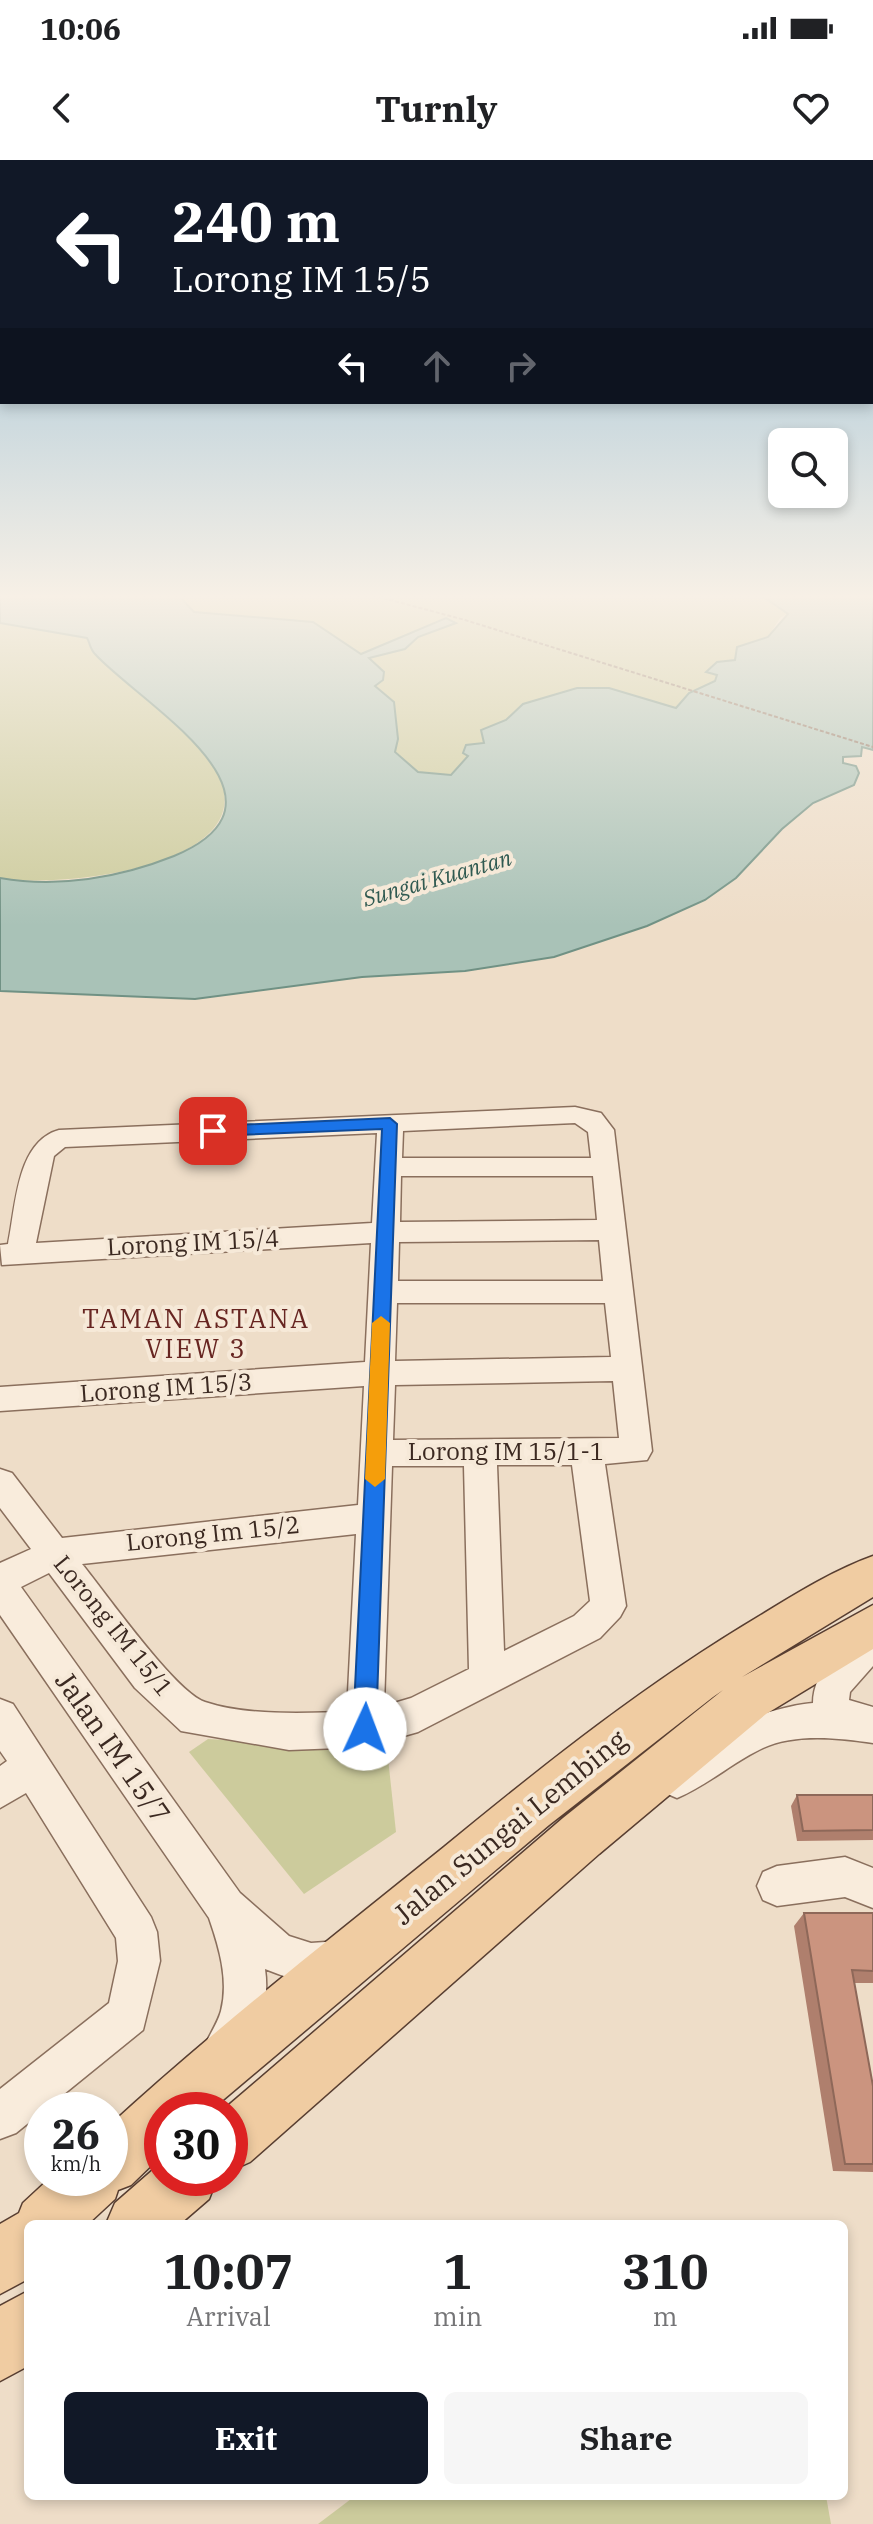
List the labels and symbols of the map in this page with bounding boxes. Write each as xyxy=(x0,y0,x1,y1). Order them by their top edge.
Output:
water label: Sungai Kuantan xyxy=(358,842,515,913)
pin xyxy=(179,1097,247,1165)
street label: Lorong IM 15/4 xyxy=(106,1222,280,1262)
district label: TAMAN ASTANA VIEW 3 xyxy=(82,1301,310,1365)
street label: Lorong IM 15/3 xyxy=(79,1365,253,1409)
street label: Lorong IM 15/1-1 xyxy=(408,1435,604,1467)
street label: Lorong Im 15/2 xyxy=(124,1508,301,1558)
street label: Lorong IM 15/1 xyxy=(47,1548,181,1703)
street label: Jalan IM 15/7 xyxy=(47,1663,179,1830)
position arrow xyxy=(323,1687,407,1771)
street label: Jalan Sungai Lembing xyxy=(385,1721,634,1932)
speed limit sign: 30 xyxy=(144,2092,248,2196)

